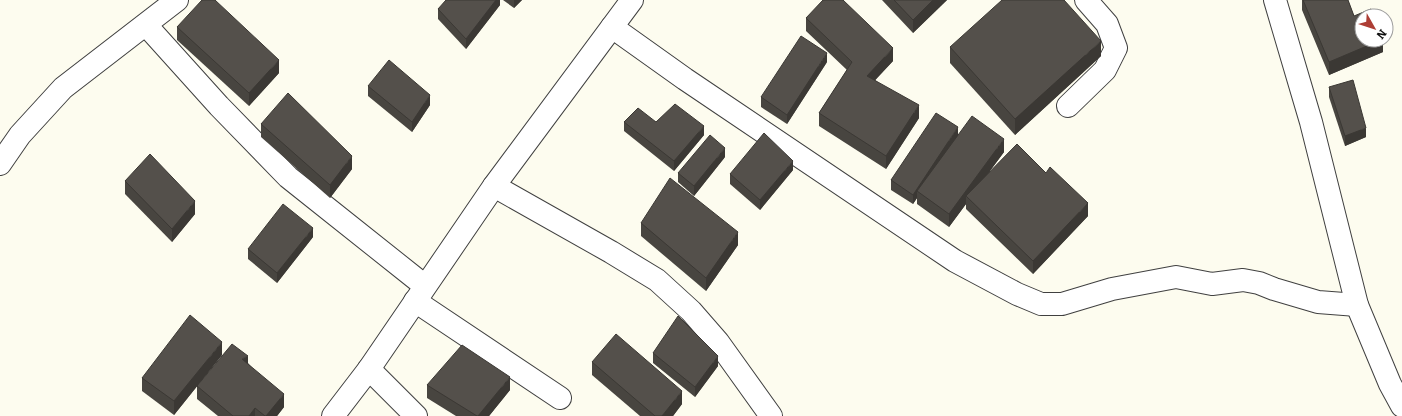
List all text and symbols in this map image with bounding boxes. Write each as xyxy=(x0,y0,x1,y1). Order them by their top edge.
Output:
north arrow xyxy=(1354,8,1394,48)
text: N xyxy=(1373,27,1389,42)

